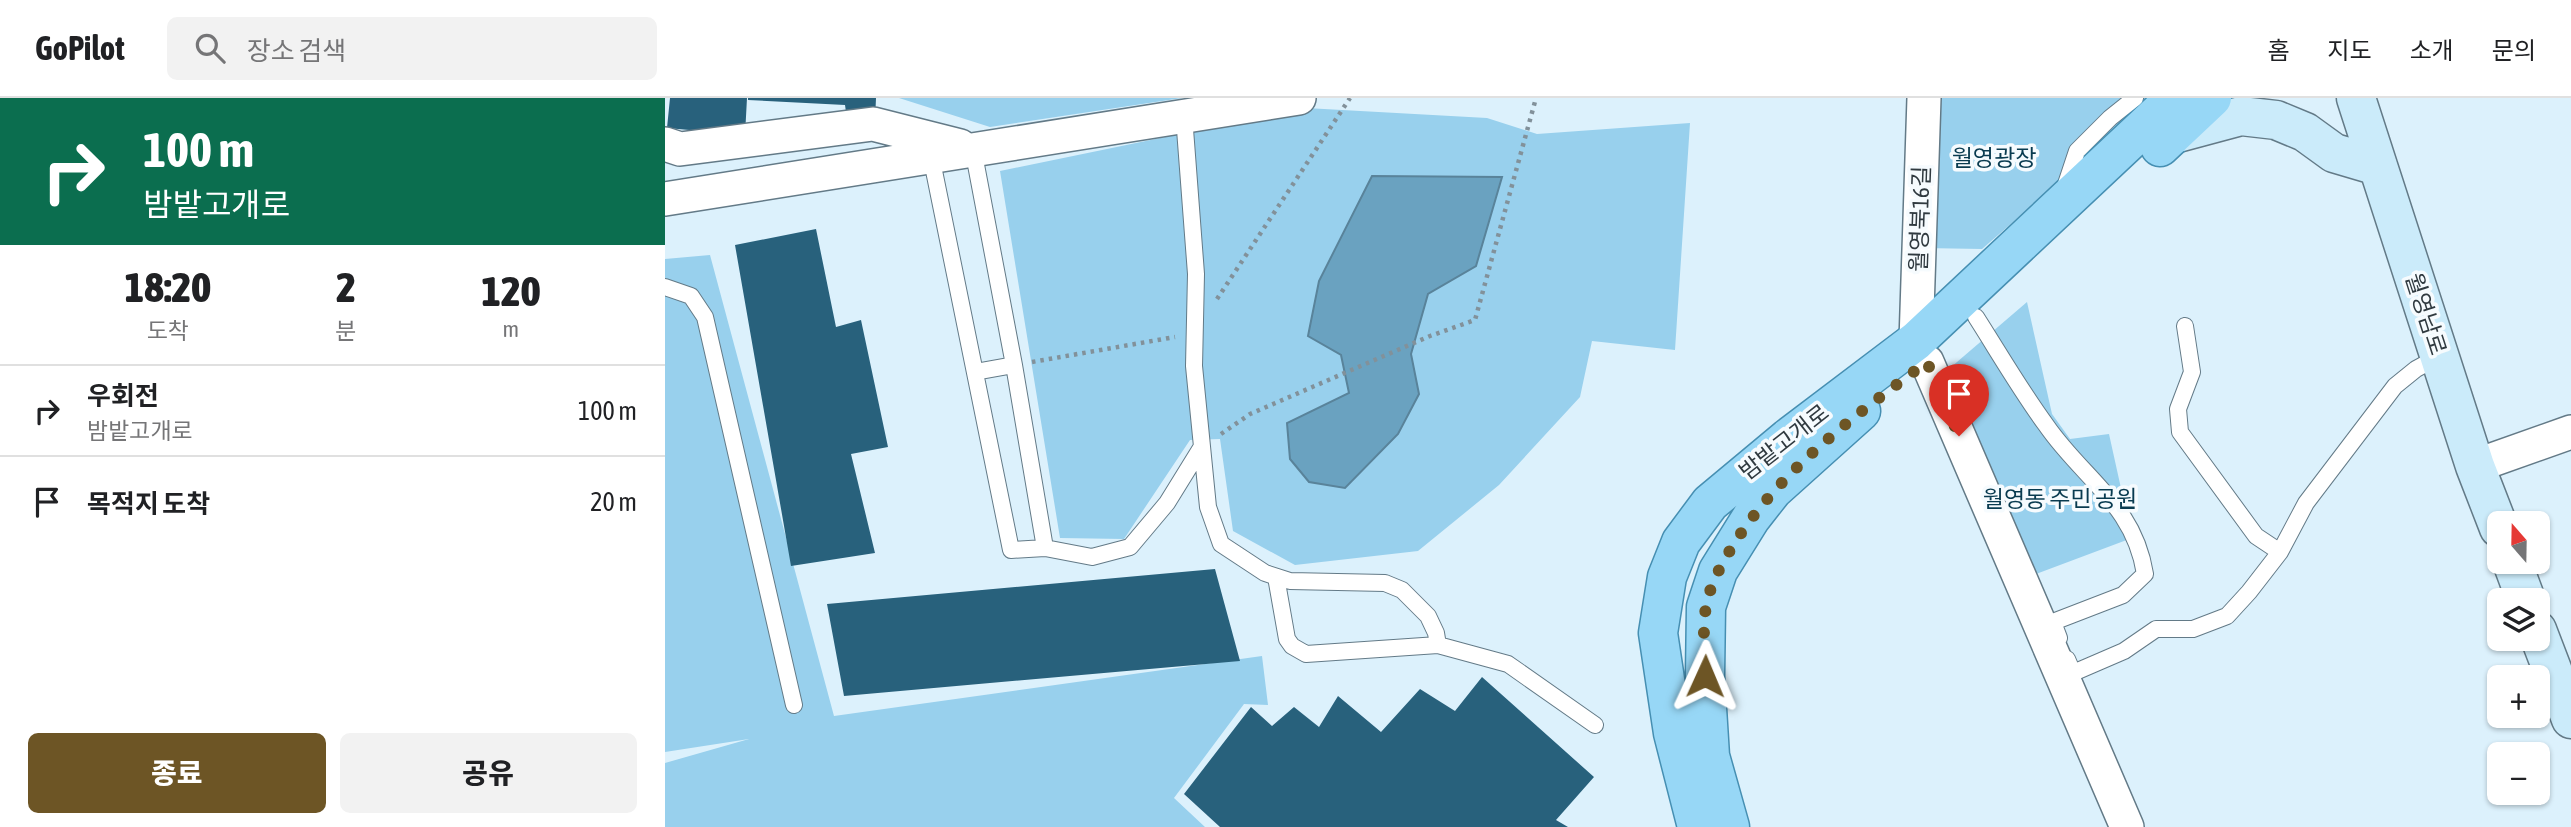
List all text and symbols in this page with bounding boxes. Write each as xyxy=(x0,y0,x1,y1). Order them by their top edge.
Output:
search box xyxy=(167,17,657,80)
text: GoPilot xyxy=(35,29,125,67)
icon: search xyxy=(191,29,229,67)
text: 장소 검색 xyxy=(247,36,346,66)
text: 홈 xyxy=(2267,37,2289,64)
text: 지도 xyxy=(2327,37,2372,64)
text: 소개 xyxy=(2410,37,2454,64)
text: 문의 xyxy=(2492,37,2536,64)
text: 100 m xyxy=(143,121,254,177)
icon: right xyxy=(28,126,119,217)
park label: 월영광장 xyxy=(1952,145,2036,171)
street label: 월영북16길 xyxy=(1905,165,1935,273)
text: 밤밭고개로 xyxy=(143,186,290,223)
text: 18:20 xyxy=(125,263,211,311)
text: 2 xyxy=(336,263,356,311)
text: 120 xyxy=(481,267,540,315)
street label: 월영남로 xyxy=(2401,270,2451,358)
text: m xyxy=(503,316,519,342)
text: 도착 xyxy=(147,318,189,344)
text: 분 xyxy=(336,318,357,344)
pin xyxy=(1929,364,1989,436)
icon: arrive xyxy=(1940,375,1978,413)
text: 우회전 xyxy=(87,381,159,411)
icon: right xyxy=(28,392,66,430)
text: 100 m xyxy=(578,396,637,426)
street label: 밤밭고개로 xyxy=(1734,399,1834,485)
text: 밤밭고개로 xyxy=(87,418,193,444)
icon: arrive xyxy=(28,483,66,521)
park label: 월영동 주민 공원 xyxy=(1983,486,2137,512)
text: 20 m xyxy=(590,487,637,517)
text: 목적지 도착 xyxy=(87,489,210,519)
north arrow xyxy=(2487,511,2550,574)
map controls xyxy=(2487,511,2550,805)
button: layers xyxy=(2487,588,2550,651)
position arrow xyxy=(1668,639,1742,713)
button: + xyxy=(2487,665,2550,728)
button: 종료 xyxy=(28,733,326,813)
button: 공유 xyxy=(340,733,637,813)
button: − xyxy=(2487,742,2550,805)

